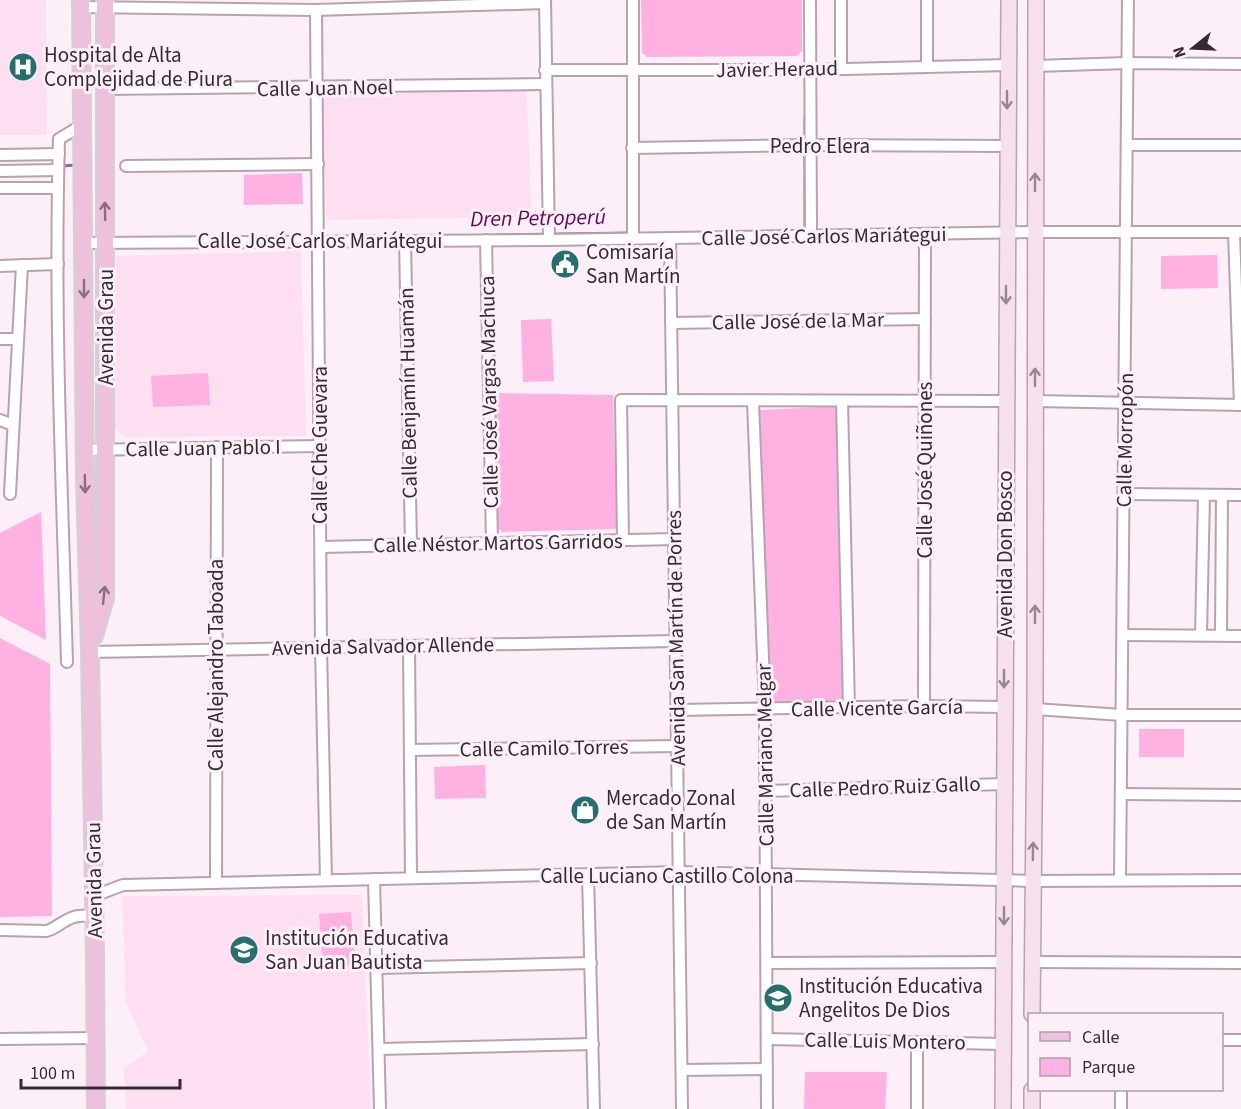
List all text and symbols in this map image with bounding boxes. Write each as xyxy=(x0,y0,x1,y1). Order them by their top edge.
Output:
north arrow xyxy=(1163,18,1223,78)
place label: Hospital de Alta Complejidad de Piura xyxy=(44,40,233,94)
text: N xyxy=(1168,44,1192,61)
hospital icon: Hospital de Alta Complejidad de Piura xyxy=(7,51,39,83)
street label: Javier Heraud xyxy=(716,53,838,85)
street label: Calle Juan Noel xyxy=(257,72,393,104)
one-way arrow xyxy=(1001,90,1013,110)
street label: Pedro Elera xyxy=(770,131,870,161)
one-way arrow xyxy=(1029,173,1041,193)
water label: Dren Petroperú xyxy=(470,201,606,235)
one-way arrow xyxy=(99,202,111,222)
street label: Calle José Carlos Mariátegui xyxy=(701,219,947,253)
street label: Calle José Carlos Mariátegui xyxy=(197,226,443,256)
place label: Comisaría San Martín xyxy=(586,237,680,291)
public building icon: Comisaría San Martín xyxy=(549,248,581,280)
street label: Avenida Grau xyxy=(91,269,121,385)
street label: Calle José Vargas Machuca xyxy=(472,275,506,509)
one-way arrow xyxy=(78,279,90,299)
one-way arrow xyxy=(1000,285,1012,305)
street label: Calle Benjamín Huamán xyxy=(391,287,425,499)
street label: Calle José de la Mar xyxy=(712,304,885,338)
street label: Calle Che Guevara xyxy=(305,366,335,524)
one-way arrow xyxy=(1029,368,1041,388)
street label: Calle Morropón xyxy=(1109,372,1141,508)
street label: Calle José Quiñones xyxy=(910,381,940,558)
street label: Calle Juan Pablo I xyxy=(125,432,281,464)
street label: Avenida Don Bosco xyxy=(990,470,1020,638)
one-way arrow xyxy=(79,474,91,494)
street label: Avenida San Martín de Porres xyxy=(659,510,693,766)
street label: Calle Néstor Martos Garridos xyxy=(373,526,623,560)
street label: Calle Alejandro Taboada xyxy=(201,559,231,771)
one-way arrow xyxy=(99,586,110,605)
one-way arrow xyxy=(1029,605,1041,625)
street label: Avenida Salvador Allende xyxy=(272,629,494,663)
street label: Calle Mariano Melgar xyxy=(748,663,782,847)
one-way arrow xyxy=(999,669,1010,689)
street label: Calle Vicente García xyxy=(791,691,963,725)
street label: Calle Camilo Torres xyxy=(459,732,629,764)
street label: Calle Pedro Ruiz Gallo xyxy=(789,769,981,805)
place label: Mercado Zonal de San Martín xyxy=(606,783,736,837)
shop icon: Mercado Zonal de San Martín xyxy=(569,794,601,826)
street label: Avenida Grau xyxy=(78,822,110,938)
one-way arrow xyxy=(1027,842,1039,862)
street label: Calle Luciano Castillo Colona xyxy=(540,861,794,891)
one-way arrow xyxy=(998,906,1010,926)
place label: Institución Educativa San Juan Bautista xyxy=(265,923,449,977)
school or university icon: Institución Educativa San Juan Bautista xyxy=(228,934,260,966)
place label: Institución Educativa Angelitos De Dios xyxy=(799,971,983,1025)
school or university icon: Institución Educativa Angelitos De Dios xyxy=(762,982,794,1014)
legend xyxy=(1028,1013,1223,1091)
street label: Calle Luis Montero xyxy=(804,1025,966,1057)
text: Calle xyxy=(1082,1025,1120,1050)
scale bar xyxy=(21,1052,180,1090)
text: Parque xyxy=(1082,1055,1135,1080)
text: 100 m xyxy=(30,1061,75,1086)

